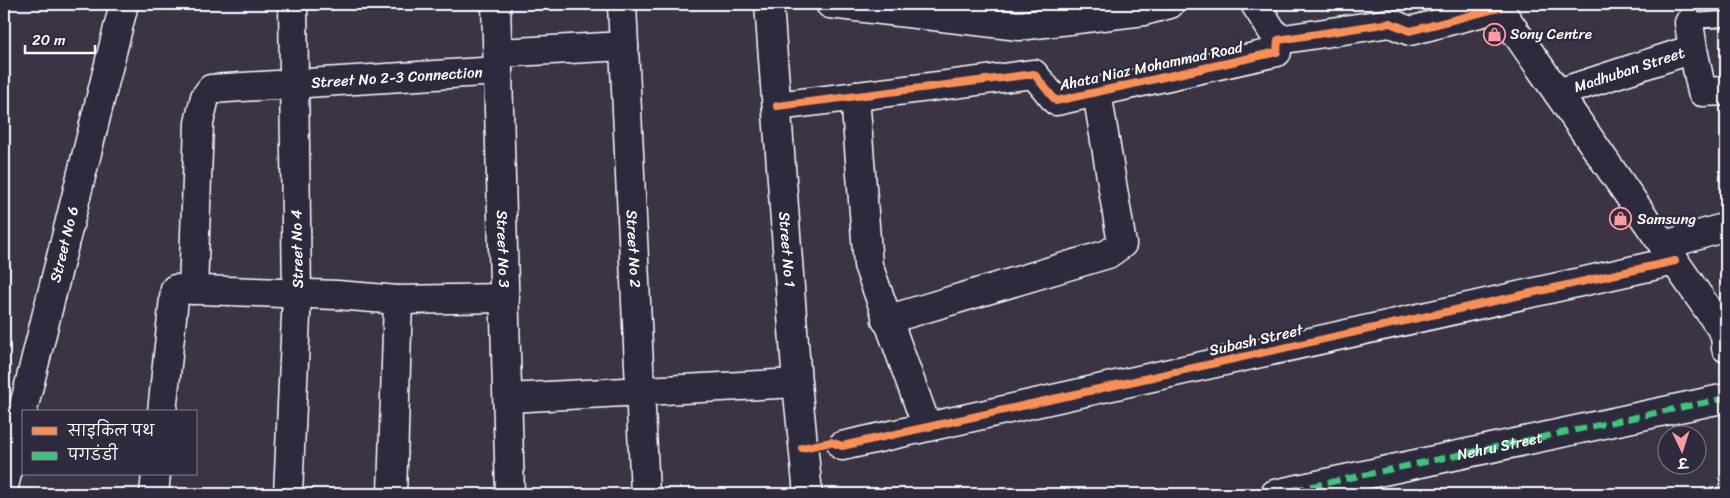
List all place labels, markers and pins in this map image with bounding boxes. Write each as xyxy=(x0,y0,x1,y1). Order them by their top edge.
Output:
place label: Sony Centre xyxy=(1510,21,1592,47)
shop icon: Sony Centre xyxy=(1482,22,1506,46)
place label: Samsung xyxy=(1637,206,1697,232)
shop icon: Samsung xyxy=(1609,207,1633,231)

